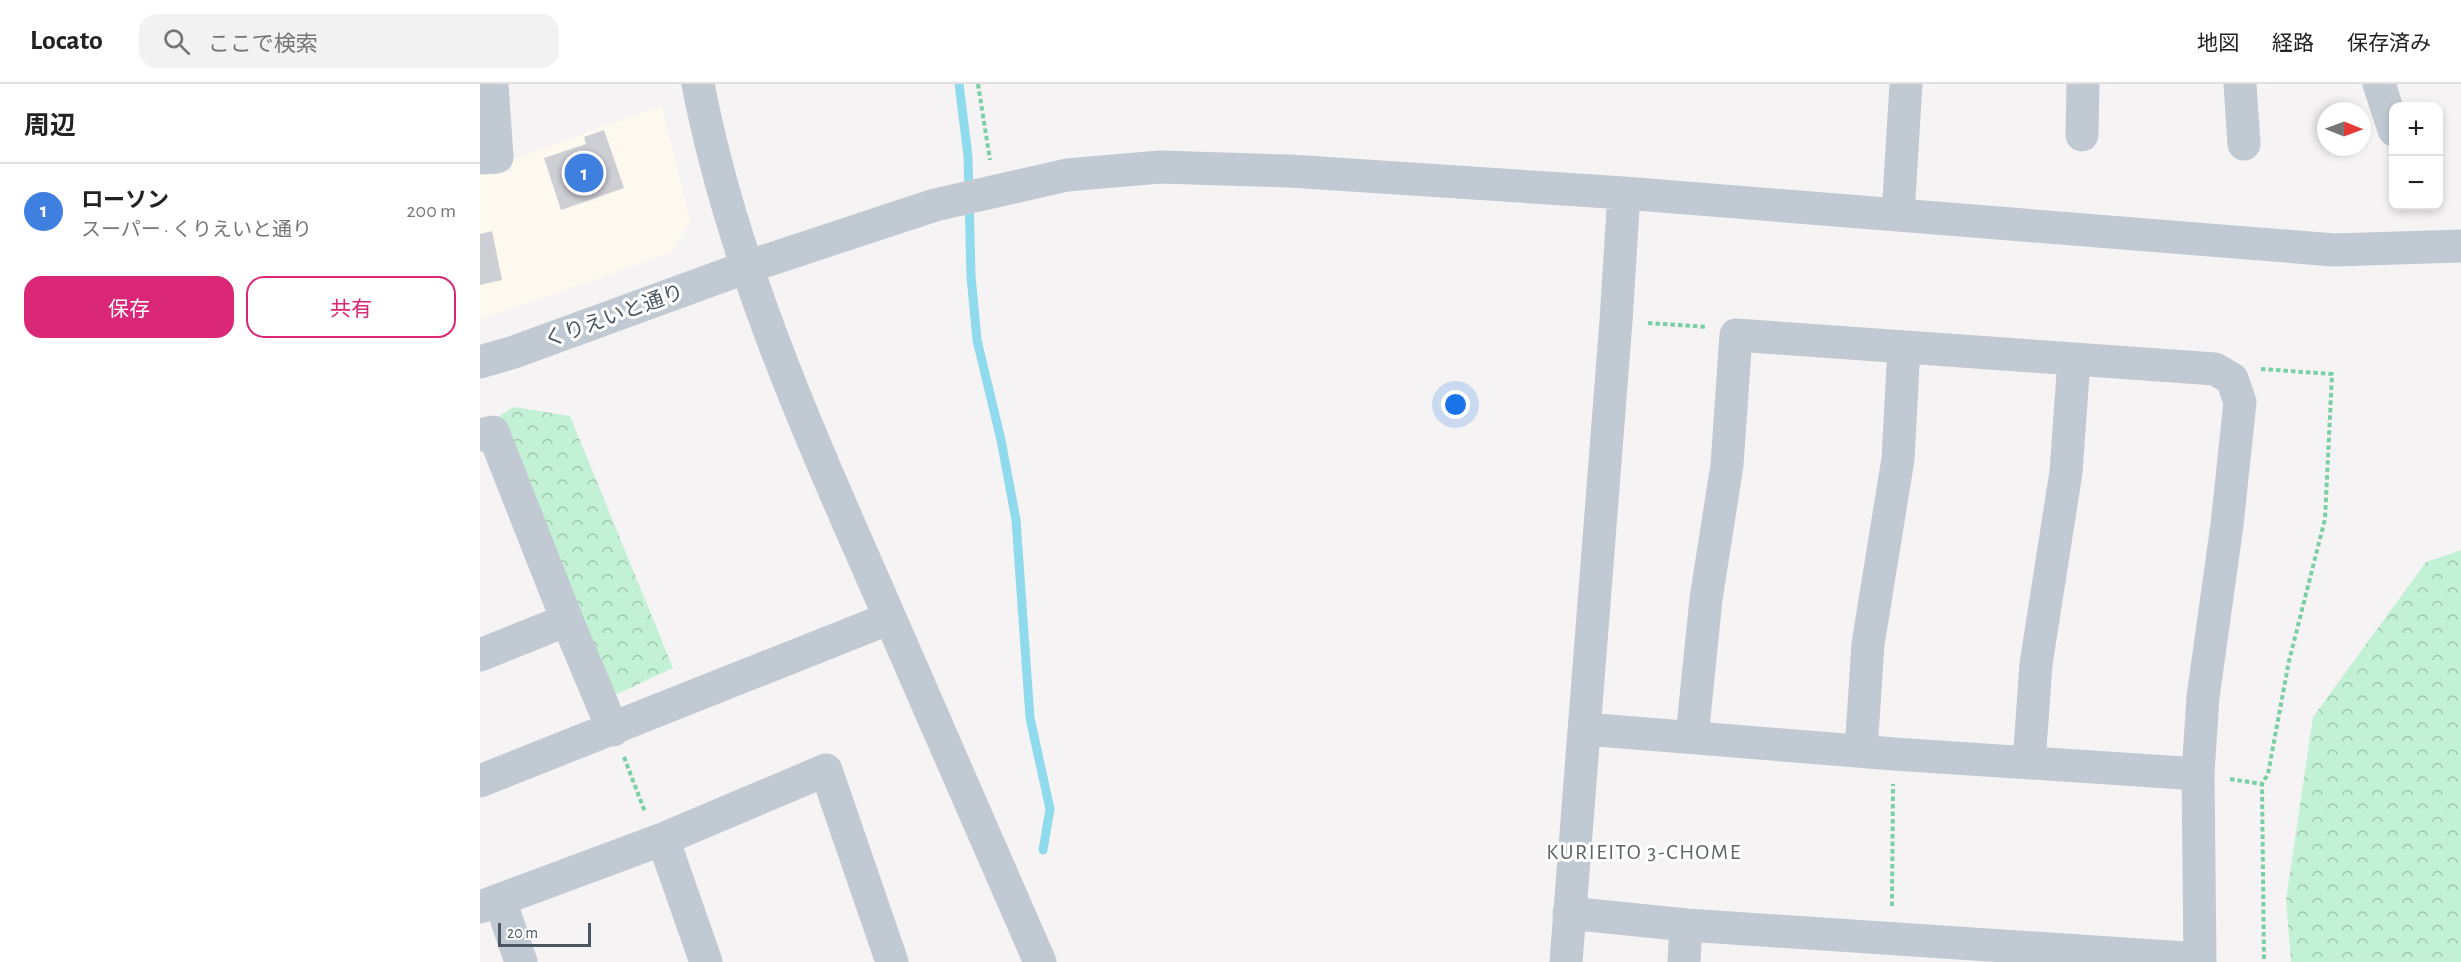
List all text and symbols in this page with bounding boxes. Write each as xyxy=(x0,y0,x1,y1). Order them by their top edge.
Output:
search box xyxy=(139,14,559,68)
icon: search xyxy=(160,25,193,58)
text: Locato xyxy=(30,27,103,55)
text: ここで検索 xyxy=(208,33,318,55)
text: 地図 xyxy=(2197,33,2239,54)
text: 経路 xyxy=(2272,33,2314,54)
text: 保存済み xyxy=(2347,33,2431,54)
north arrow xyxy=(2317,102,2371,156)
map controls xyxy=(2389,102,2443,210)
button: + xyxy=(2389,102,2443,156)
text: 周辺 xyxy=(24,113,76,139)
pin: 1 xyxy=(564,150,604,196)
button: − xyxy=(2389,156,2443,210)
text: ローソン xyxy=(81,189,169,211)
text: 1 xyxy=(40,201,47,221)
text: 200 m xyxy=(406,201,456,221)
text: スーパー · くりえいと通り xyxy=(81,220,312,240)
button: 保存 xyxy=(24,276,234,338)
button: 共有 xyxy=(246,276,456,338)
street label: くりえいと通り xyxy=(541,280,687,351)
your location xyxy=(1441,390,1470,419)
district label: KURIEITO 3-CHOME xyxy=(1546,841,1742,863)
scale bar xyxy=(498,920,591,948)
text: 20 m xyxy=(507,925,538,941)

